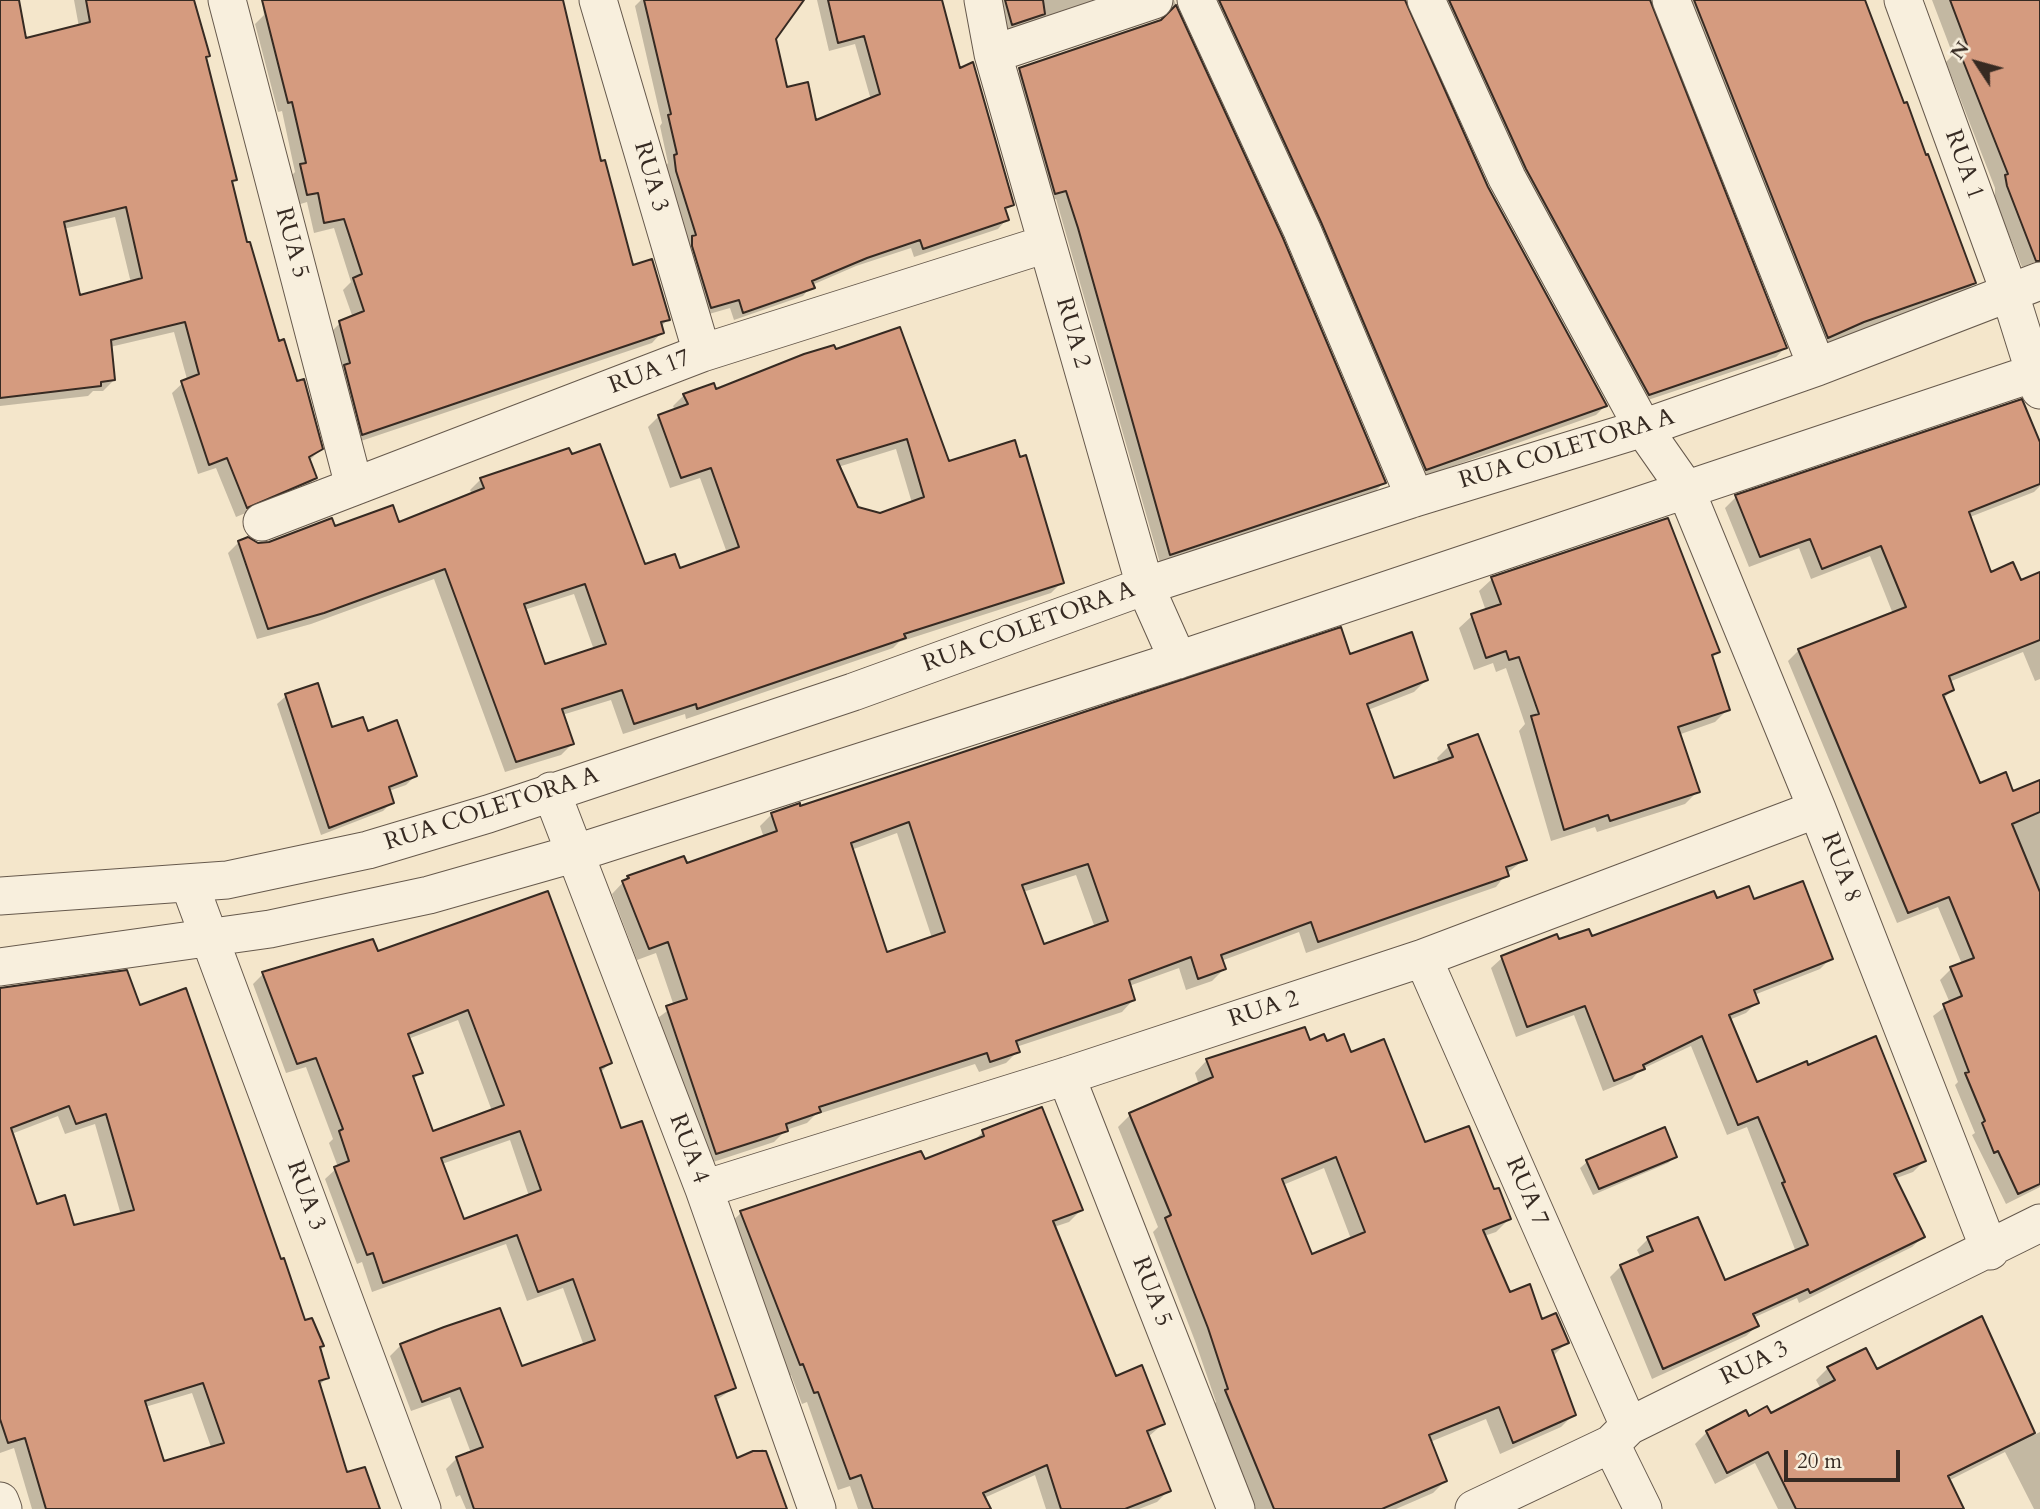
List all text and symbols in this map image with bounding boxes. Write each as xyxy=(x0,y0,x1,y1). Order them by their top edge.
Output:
north arrow xyxy=(1942,28,2012,98)
text: N xyxy=(1945,36,1975,65)
street label: RUA 1 xyxy=(1937,126,1989,204)
street label: RUA 3 xyxy=(626,138,674,216)
street label: RUA 5 xyxy=(268,204,314,282)
street label: RUA 2 xyxy=(1048,294,1096,372)
street label: RUA 17 xyxy=(605,344,695,402)
street label: RUA COLETORA A xyxy=(1456,404,1678,496)
street label: RUA COLETORA A xyxy=(919,576,1139,680)
street label: RUA COLETORA A xyxy=(381,762,603,858)
street label: RUA 8 xyxy=(1814,829,1866,907)
street label: RUA 2 xyxy=(1225,985,1303,1035)
street label: RUA 4 xyxy=(662,1110,714,1188)
street label: RUA 7 xyxy=(1498,1153,1554,1231)
street label: RUA 3 xyxy=(279,1157,331,1235)
street label: RUA 5 xyxy=(1125,1253,1177,1331)
street label: RUA 3 xyxy=(1716,1335,1794,1393)
scale bar xyxy=(1788,1436,1904,1480)
text: 20 m xyxy=(1797,1447,1842,1476)

